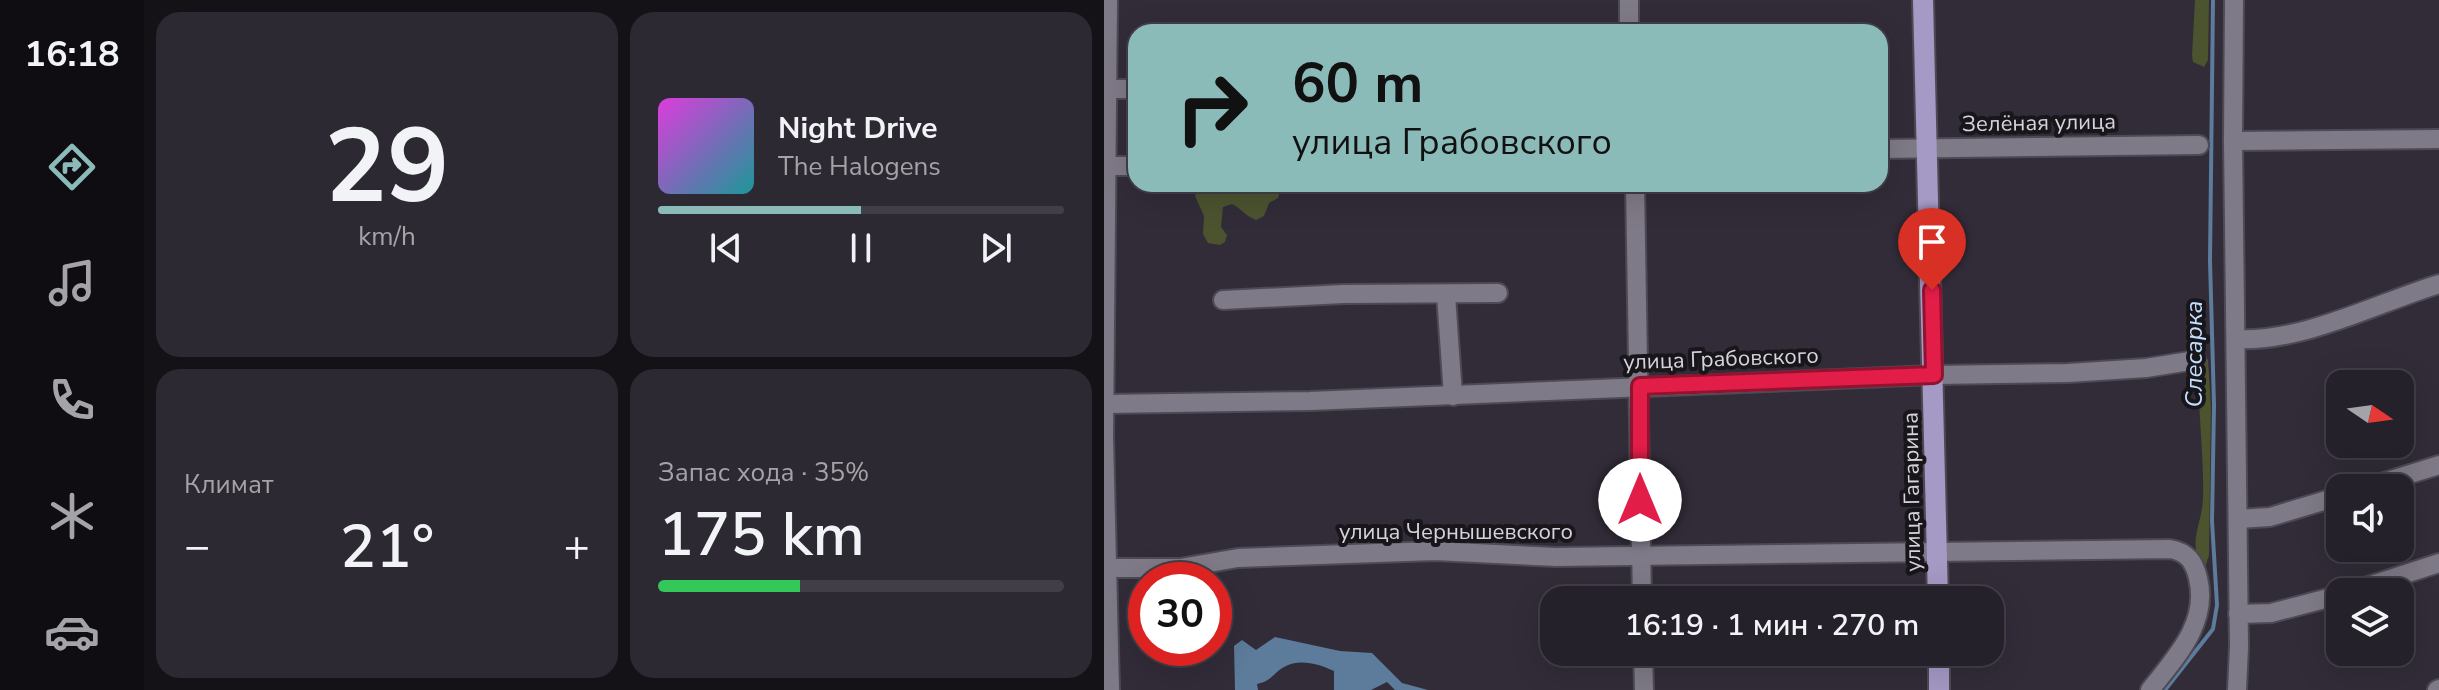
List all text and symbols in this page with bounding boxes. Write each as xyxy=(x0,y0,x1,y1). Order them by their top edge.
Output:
text: 16:18 xyxy=(24,30,120,79)
text: 60 m xyxy=(1292,45,1423,122)
icon: right xyxy=(1160,56,1264,160)
text: 29 xyxy=(325,96,449,238)
street label: Зелёная улица xyxy=(1962,107,2116,139)
text: Night Drive xyxy=(778,108,937,149)
text: улица Грабовского xyxy=(1292,118,1612,167)
icon: directions xyxy=(44,139,100,195)
text: The Halogens xyxy=(778,149,941,184)
pin xyxy=(1898,208,1966,290)
text: km/h xyxy=(358,219,416,254)
icon: arrive xyxy=(1910,220,1954,264)
icon: previous xyxy=(704,226,748,270)
icon: pause xyxy=(839,226,883,270)
icon: next xyxy=(974,226,1018,270)
icon: music xyxy=(44,255,100,311)
water label: Слесарка xyxy=(2178,300,2210,408)
street label: улица Грабовского xyxy=(1623,341,1819,377)
north arrow xyxy=(2326,370,2414,458)
map controls xyxy=(2326,370,2414,666)
icon: phone xyxy=(44,372,100,428)
street label: улица Гагарина xyxy=(1896,412,1928,572)
text: Запас хода · 35% xyxy=(658,455,869,490)
position arrow xyxy=(1598,458,1682,542)
text: Климат xyxy=(184,467,273,502)
button: sound xyxy=(2326,474,2414,562)
icon: climate xyxy=(44,488,100,544)
text: 175 km xyxy=(658,494,865,576)
text: 21° xyxy=(340,506,434,588)
text: − xyxy=(184,517,210,577)
text: + xyxy=(564,517,590,577)
street label: улица Чернышевского xyxy=(1339,517,1573,547)
speed limit sign: 30 xyxy=(1128,562,1232,666)
button: layers xyxy=(2326,578,2414,666)
icon: car xyxy=(44,604,100,660)
text: 16:19 · 1 мин · 270 m xyxy=(1625,605,1919,646)

